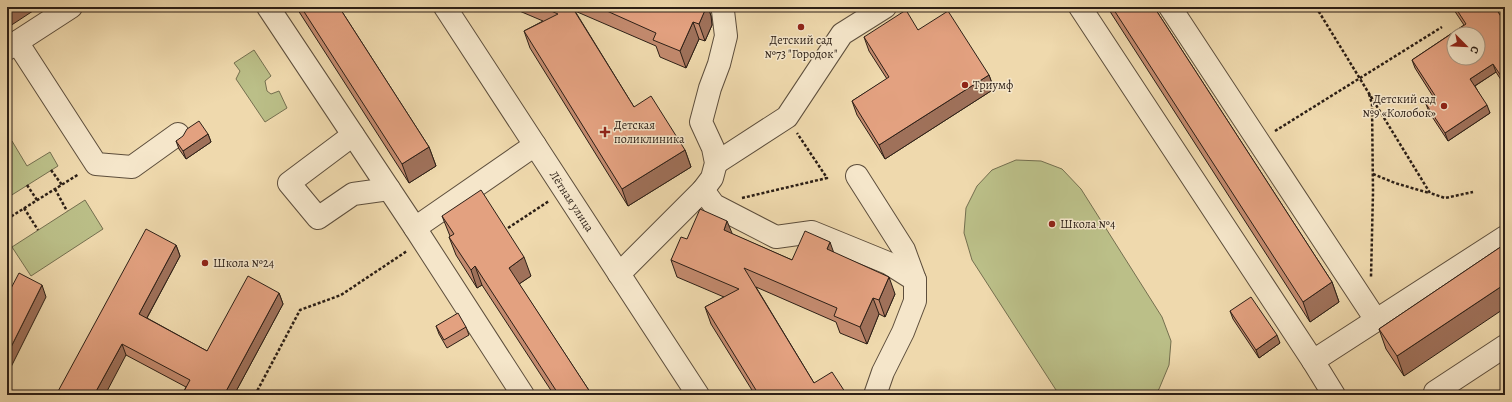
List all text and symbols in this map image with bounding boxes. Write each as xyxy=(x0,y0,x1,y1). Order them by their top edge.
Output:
marker: Детский сад №73 "Городок" xyxy=(796,22,806,32)
north arrow xyxy=(1446,26,1486,66)
place label: Детский сад №73 "Городок" xyxy=(765,32,838,62)
text: С xyxy=(1466,44,1483,56)
place label: Триумф xyxy=(973,77,1013,93)
marker: Триумф xyxy=(960,80,970,90)
place label: Детский сад №9 «Колобок» xyxy=(1362,91,1436,121)
marker: Детский сад №9 «Колобок» xyxy=(1439,101,1449,111)
place label: Детская поликлиника xyxy=(614,117,685,147)
marker: Детская поликлиника xyxy=(599,126,611,138)
street label: Лётная улица xyxy=(546,168,598,235)
place label: Школа №4 xyxy=(1060,216,1116,232)
marker: Школа №4 xyxy=(1047,219,1057,229)
place label: Школа №24 xyxy=(213,255,275,271)
marker: Школа №24 xyxy=(200,258,210,268)

